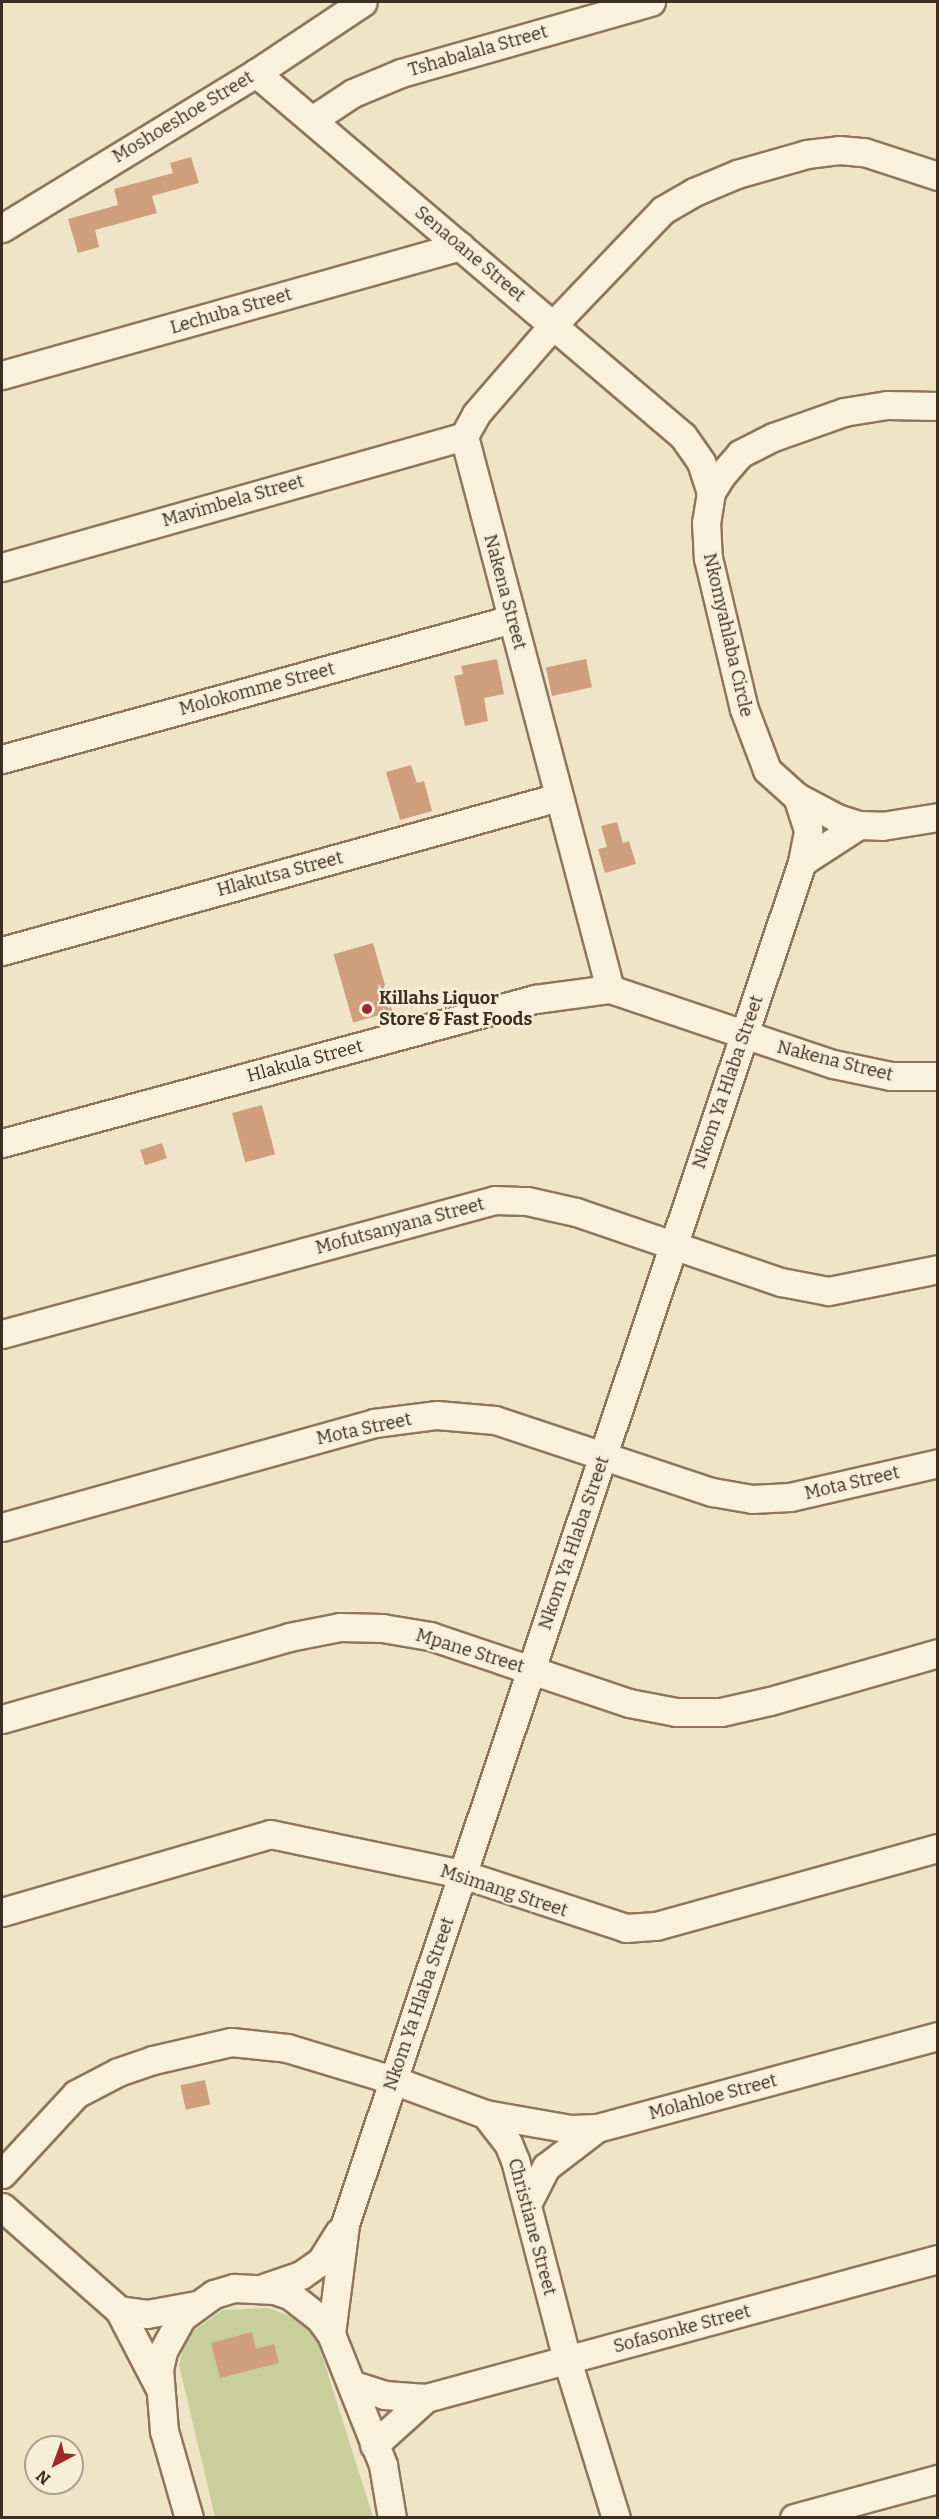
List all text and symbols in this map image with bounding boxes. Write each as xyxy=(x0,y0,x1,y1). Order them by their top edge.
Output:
street label: Tshabalala Street xyxy=(406,21,550,81)
street label: Moshoeshoe Street xyxy=(109,66,257,168)
street label: Senaoane Street xyxy=(410,202,530,306)
street label: Lechuba Street xyxy=(168,283,294,339)
street label: Mavimbela Street xyxy=(160,470,306,532)
street label: Nakena Street xyxy=(479,532,531,652)
street label: Nkomyahlaba Circle xyxy=(699,551,757,719)
street label: Molokomme Street xyxy=(177,658,337,720)
street label: Hlakutsa Street xyxy=(215,847,345,901)
place label: Killahs Liquor Store & Fast Foods xyxy=(379,988,532,1030)
street label: Nkom Ya Hlaba Street xyxy=(688,992,768,1172)
marker: Killahs Liquor Store & Fast Foods xyxy=(360,1002,374,1016)
street label: Hlakula Street xyxy=(245,1035,365,1087)
street label: Nakena Street xyxy=(775,1036,895,1086)
street label: Mofutsanyana Street xyxy=(313,1193,487,1259)
street label: Mota Street xyxy=(314,1408,414,1450)
street label: Nkom Ya Hlaba Street xyxy=(534,1453,614,1633)
street label: Mota Street xyxy=(802,1462,902,1504)
street label: Mpane Street xyxy=(413,1624,527,1678)
street label: Msimang Street xyxy=(438,1860,570,1922)
street label: Nkom Ya Hlaba Street xyxy=(379,1914,459,2094)
street label: Molahloe Street xyxy=(647,2070,779,2124)
street label: Christiane Street xyxy=(503,2156,561,2298)
street label: Sofasonke Street xyxy=(611,2300,753,2358)
north arrow xyxy=(24,2435,84,2495)
text: N xyxy=(32,2466,54,2489)

